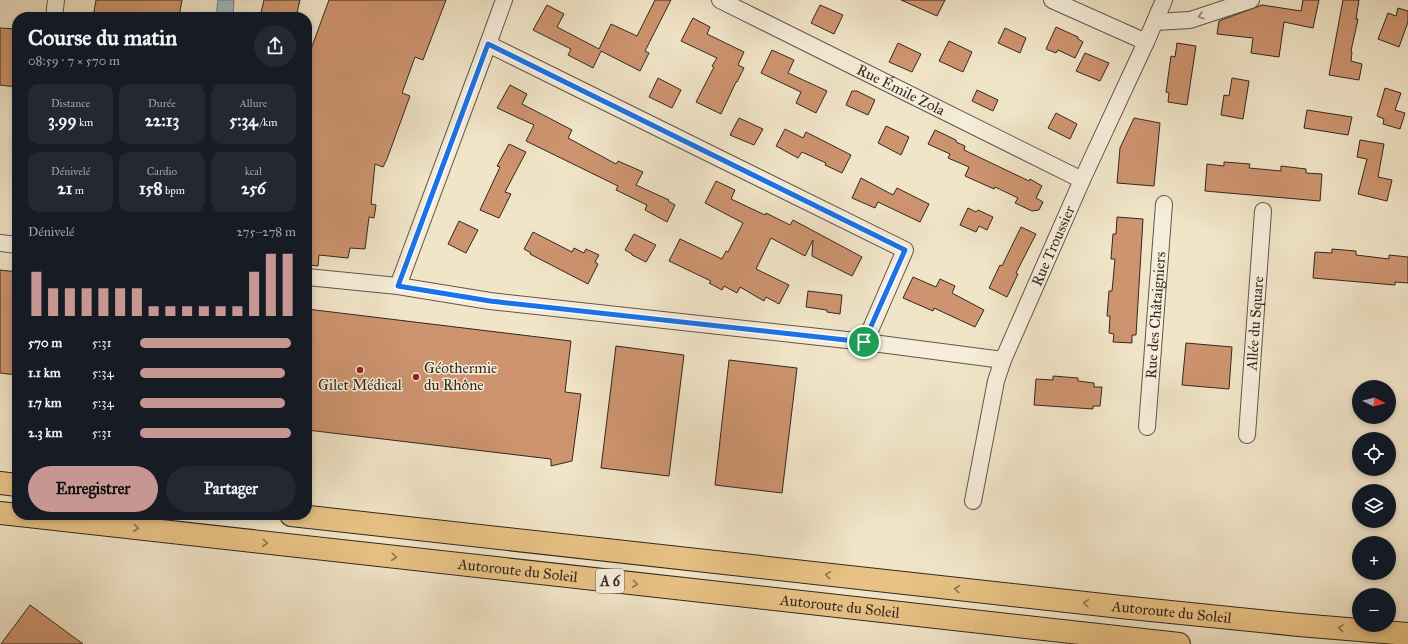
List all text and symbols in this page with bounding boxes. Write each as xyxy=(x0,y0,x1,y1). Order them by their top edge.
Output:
one-way arrow xyxy=(1198,12,1205,20)
text: Course du matin xyxy=(28,24,177,51)
button: share xyxy=(254,25,296,67)
text: 08:59 · 7 × 570 m xyxy=(28,53,120,69)
street label: Rue Émile Zola xyxy=(854,60,949,120)
text: Distance xyxy=(51,97,90,110)
text: Durée xyxy=(148,97,176,110)
text: Allure xyxy=(239,97,267,110)
text: 3.99 xyxy=(48,110,77,131)
text: 22:13 xyxy=(145,110,179,131)
text: 5:34 xyxy=(229,110,258,131)
text: km xyxy=(77,116,93,129)
text: /km xyxy=(258,116,277,129)
text: Dénivelé xyxy=(51,165,90,178)
text: Cardio xyxy=(147,165,177,178)
text: kcal xyxy=(245,165,262,178)
text: 21 xyxy=(57,178,72,199)
text: 158 xyxy=(139,178,163,199)
text: 256 xyxy=(241,178,266,199)
text: m xyxy=(72,184,84,197)
text: bpm xyxy=(163,184,185,197)
street label: Rue Troussier xyxy=(1028,203,1079,289)
text: Dénivelé xyxy=(28,224,75,240)
text: 275–278 m xyxy=(237,224,296,240)
street label: Rue des Châtaigniers xyxy=(1142,251,1169,380)
street label: Allée du Square xyxy=(1243,275,1267,372)
pin xyxy=(847,325,881,359)
icon: arrive xyxy=(853,331,875,353)
text: 570 m xyxy=(28,335,62,351)
text: 5:31 xyxy=(92,335,112,351)
place label: Géothermie du Rhône xyxy=(424,359,497,394)
text: 1.1 km xyxy=(28,365,61,381)
text: 5:34 xyxy=(92,365,114,381)
marker: Gilet Médical xyxy=(355,365,365,375)
marker: Géothermie du Rhône xyxy=(411,372,421,382)
place label: Gilet Médical xyxy=(318,376,403,394)
north arrow xyxy=(1352,380,1396,424)
map controls xyxy=(1352,380,1396,632)
text: 1.7 km xyxy=(28,395,62,411)
text: 5:34 xyxy=(92,395,114,411)
text: 2.3 km xyxy=(28,425,62,441)
text: 5:31 xyxy=(92,425,112,441)
button: locate xyxy=(1352,432,1396,476)
button: Enregistrer xyxy=(28,466,158,512)
button: Partager xyxy=(166,466,296,512)
button: layers xyxy=(1352,484,1396,528)
one-way arrow xyxy=(133,524,139,533)
button: + xyxy=(1352,536,1396,580)
one-way arrow xyxy=(262,538,268,547)
one-way arrow xyxy=(391,552,397,561)
street label: Autoroute du Soleil xyxy=(456,555,580,586)
road number: A 6 xyxy=(596,569,624,593)
one-way arrow xyxy=(825,570,831,579)
one-way arrow xyxy=(631,579,638,588)
one-way arrow xyxy=(954,585,960,594)
button: − xyxy=(1352,588,1396,632)
street label: Autoroute du Soleil xyxy=(778,591,902,622)
street label: Autoroute du Soleil xyxy=(1110,597,1233,627)
one-way arrow xyxy=(1083,599,1089,608)
one-way arrow xyxy=(1338,624,1344,633)

